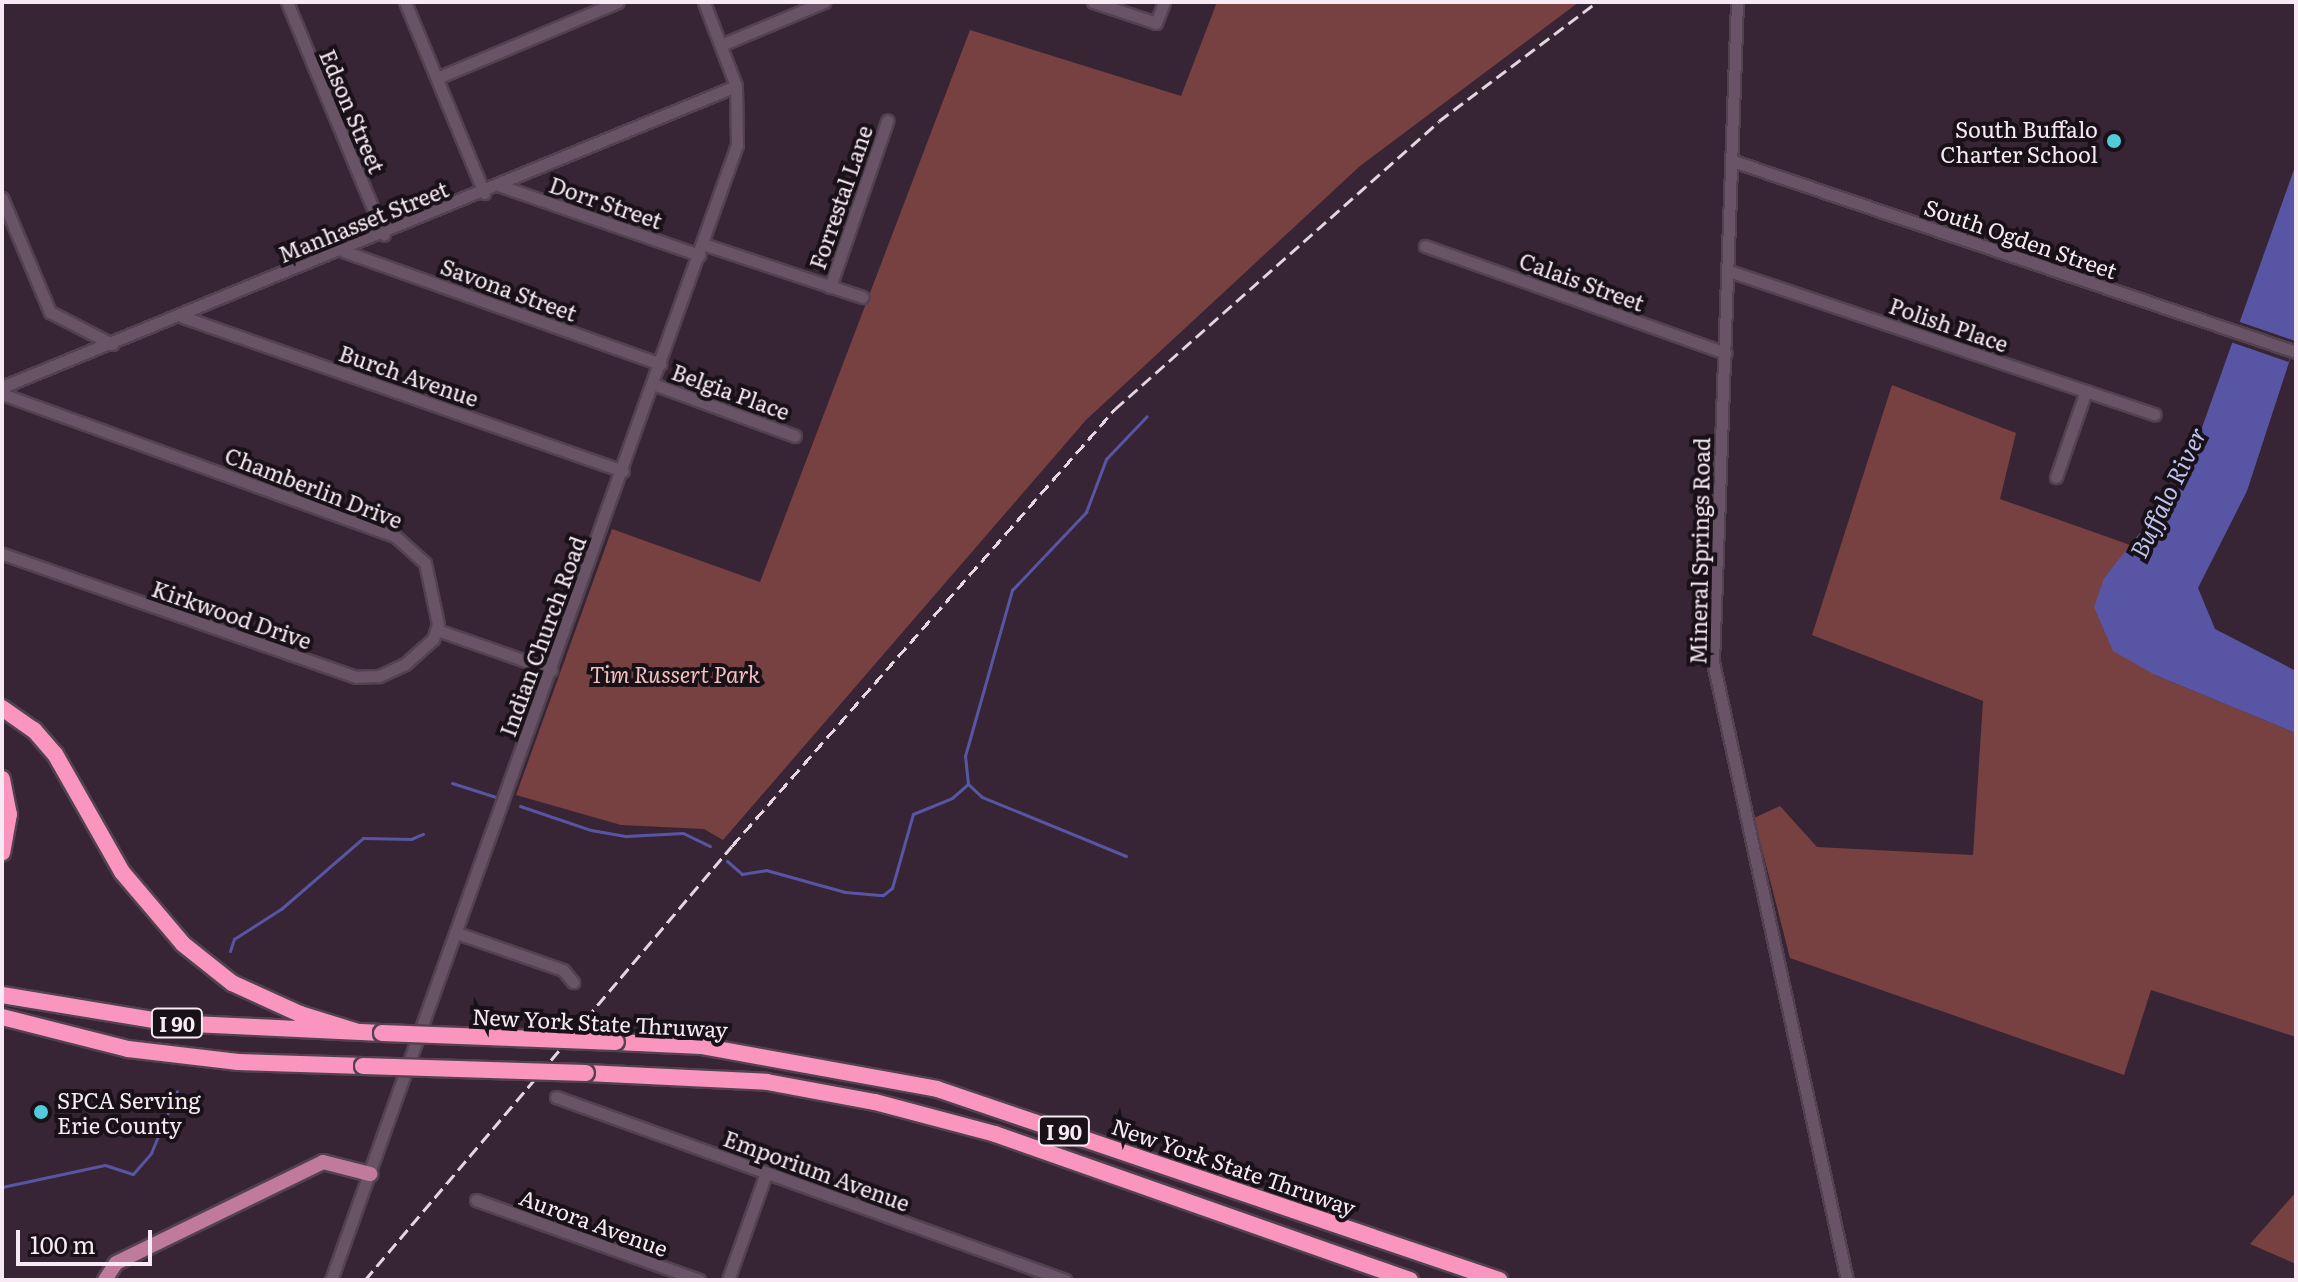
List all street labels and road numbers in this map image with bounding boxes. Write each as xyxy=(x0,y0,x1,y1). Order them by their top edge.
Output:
street label: Edson Street xyxy=(315,45,391,177)
street label: Forrestal Lane xyxy=(803,122,877,272)
street label: Dorr Street xyxy=(546,170,666,234)
street label: Manhasset Street xyxy=(274,175,452,267)
street label: South Ogden Street xyxy=(1921,193,2121,283)
street label: Calais Street xyxy=(1516,246,1648,316)
street label: Savona Street xyxy=(437,252,581,326)
street label: Polish Place xyxy=(1886,291,2012,357)
street label: Burch Avenue xyxy=(336,339,482,411)
street label: Belgia Place xyxy=(668,357,794,425)
street label: Mineral Springs Road xyxy=(1684,437,1714,665)
street label: Chamberlin Drive xyxy=(222,441,406,533)
street label: Indian Church Road xyxy=(493,532,591,740)
street label: Kirkwood Drive xyxy=(149,574,315,654)
street label: New York State Thruway xyxy=(471,1002,729,1042)
road number: I 90 xyxy=(149,1007,205,1039)
street label: New York State Thruway xyxy=(1109,1112,1359,1220)
road number: I 90 xyxy=(1036,1115,1092,1147)
street label: Emporium Avenue xyxy=(720,1124,914,1216)
street label: Aurora Avenue xyxy=(516,1183,672,1261)

